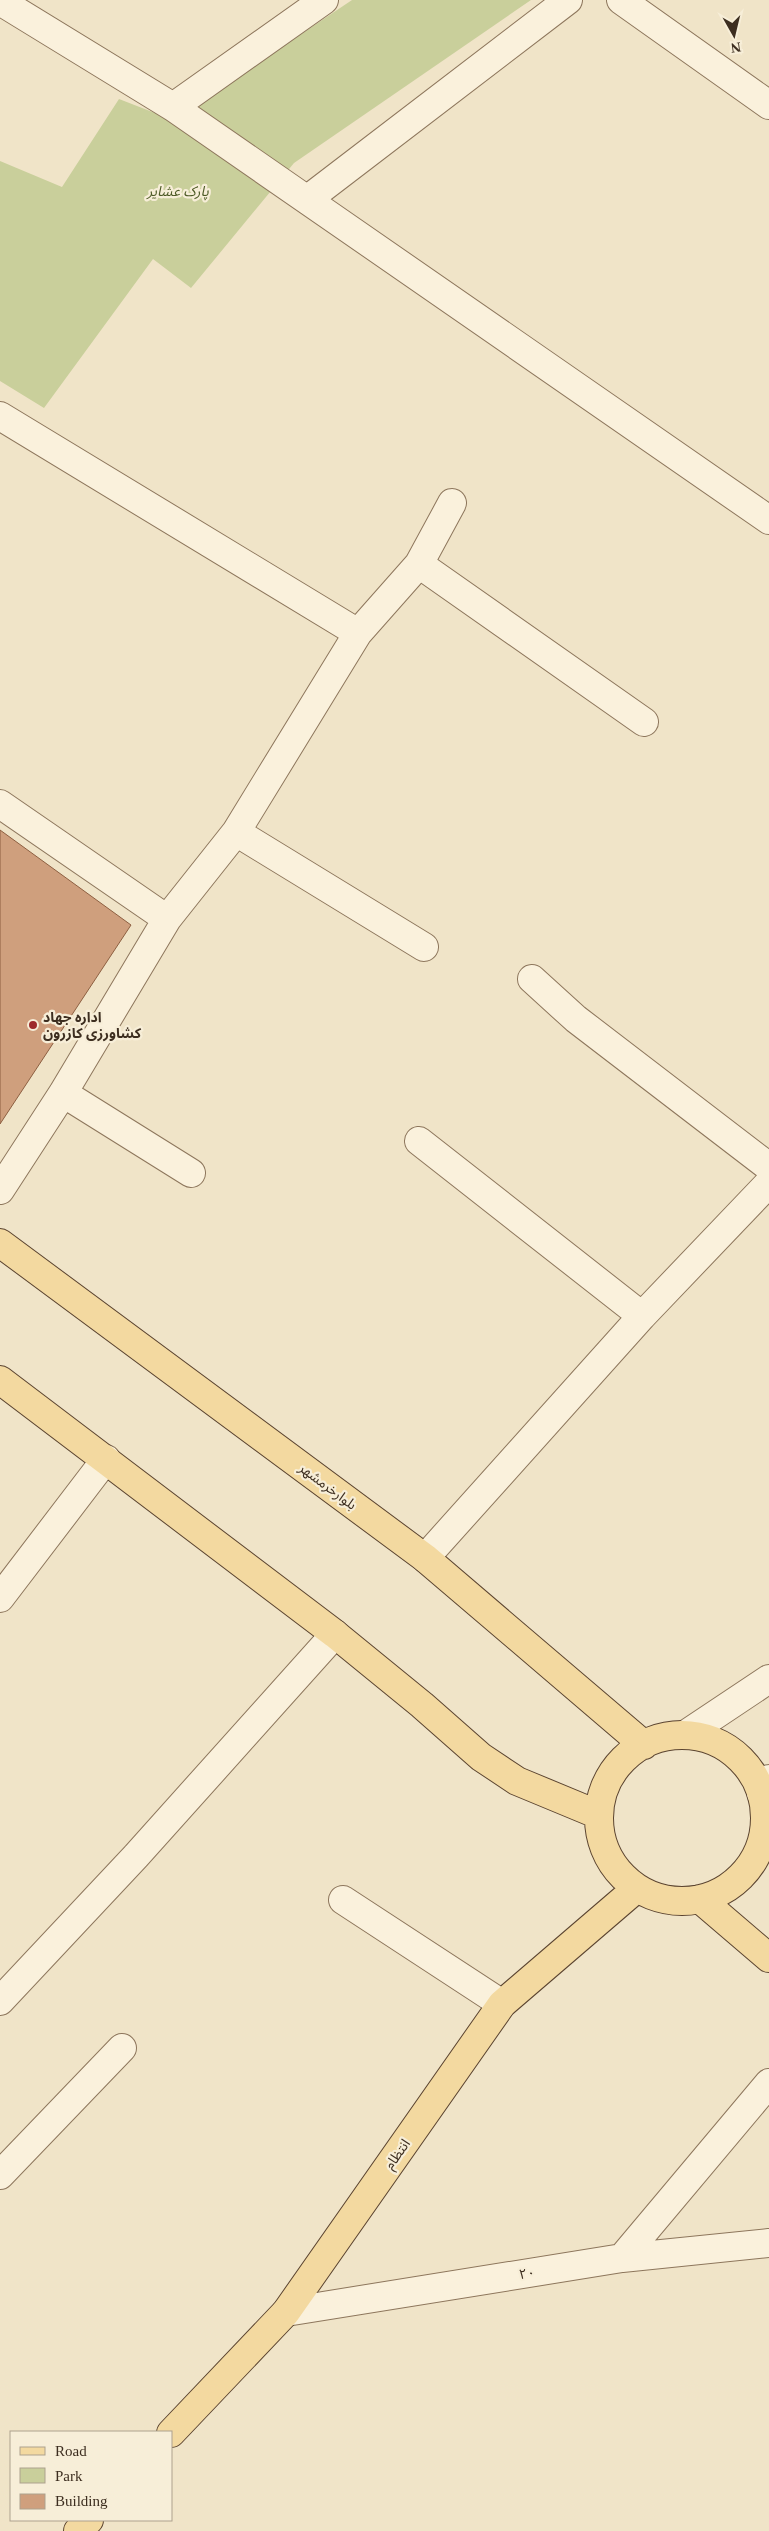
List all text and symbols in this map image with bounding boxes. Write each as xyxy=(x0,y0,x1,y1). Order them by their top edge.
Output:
north arrow xyxy=(709,10,759,60)
text: N xyxy=(730,39,742,56)
park label: پارک عشایر xyxy=(146,184,209,201)
place label: اداره جهاد کشاورزی کازرون xyxy=(43,1010,142,1042)
marker: اداره جهاد کشاورزی کازرون xyxy=(27,1019,39,1031)
street label: بلوارخرمشهر xyxy=(295,1459,359,1514)
street label: انتظام xyxy=(382,2136,416,2174)
street label: ۲۰ xyxy=(518,2265,536,2282)
legend xyxy=(10,2431,172,2521)
text: Road xyxy=(55,2443,87,2459)
text: Park xyxy=(55,2468,83,2484)
text: Building xyxy=(55,2493,108,2509)

